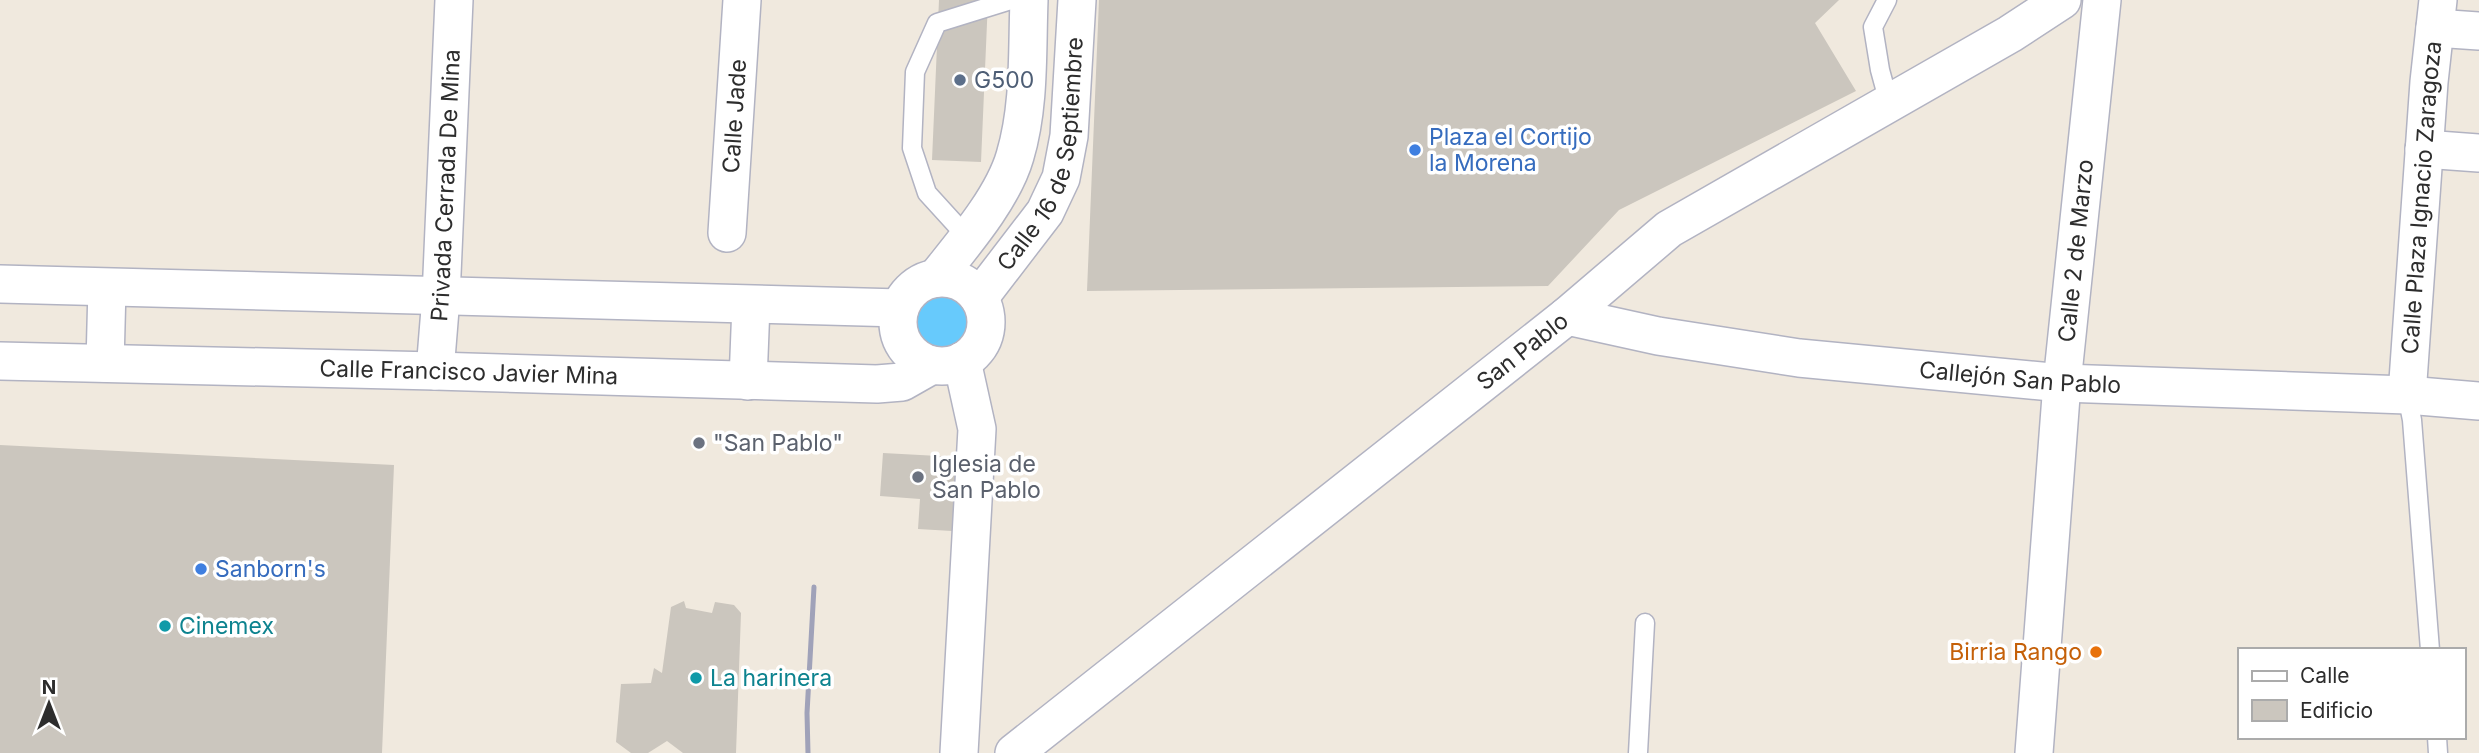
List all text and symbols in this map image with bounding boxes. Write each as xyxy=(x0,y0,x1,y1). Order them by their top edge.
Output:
street label: Calle 16 de Septiembre xyxy=(991,36,1089,276)
street label: Calle Plaza Ignacio Zaragoza xyxy=(2396,39,2447,355)
street label: Privada Cerrada De Mina xyxy=(425,49,466,322)
street label: Calle Jade xyxy=(717,58,752,174)
place label: G500 xyxy=(974,66,1034,94)
marker: G500 xyxy=(952,72,968,88)
place label: Plaza el Cortijo la Morena xyxy=(1429,123,1592,177)
marker: Plaza el Cortijo la Morena xyxy=(1407,142,1423,158)
street label: Calle 2 de Marzo xyxy=(2052,158,2099,344)
street label: San Pablo xyxy=(1471,307,1574,396)
street label: Calle Francisco Javier Mina xyxy=(319,354,619,390)
street label: Callejón San Pablo xyxy=(1918,355,2122,399)
place label: "San Pablo" xyxy=(713,429,843,457)
marker: "San Pablo" xyxy=(691,435,707,451)
place label: Iglesia de San Pablo xyxy=(932,450,1041,504)
marker: Iglesia de San Pablo xyxy=(910,469,926,485)
place label: Sanborn's xyxy=(215,555,326,583)
marker: Sanborn's xyxy=(193,561,209,577)
place label: Cinemex xyxy=(179,612,274,640)
marker: Cinemex xyxy=(157,618,173,634)
place label: Birria Rango xyxy=(1949,638,2082,666)
marker: Birria Rango xyxy=(2088,644,2104,660)
legend xyxy=(2238,648,2465,739)
text: Calle xyxy=(2300,663,2350,688)
place label: La harinera xyxy=(710,664,832,692)
north arrow xyxy=(14,669,84,739)
marker: La harinera xyxy=(688,670,704,686)
text: N xyxy=(42,676,56,699)
text: Edificio xyxy=(2300,698,2373,723)

